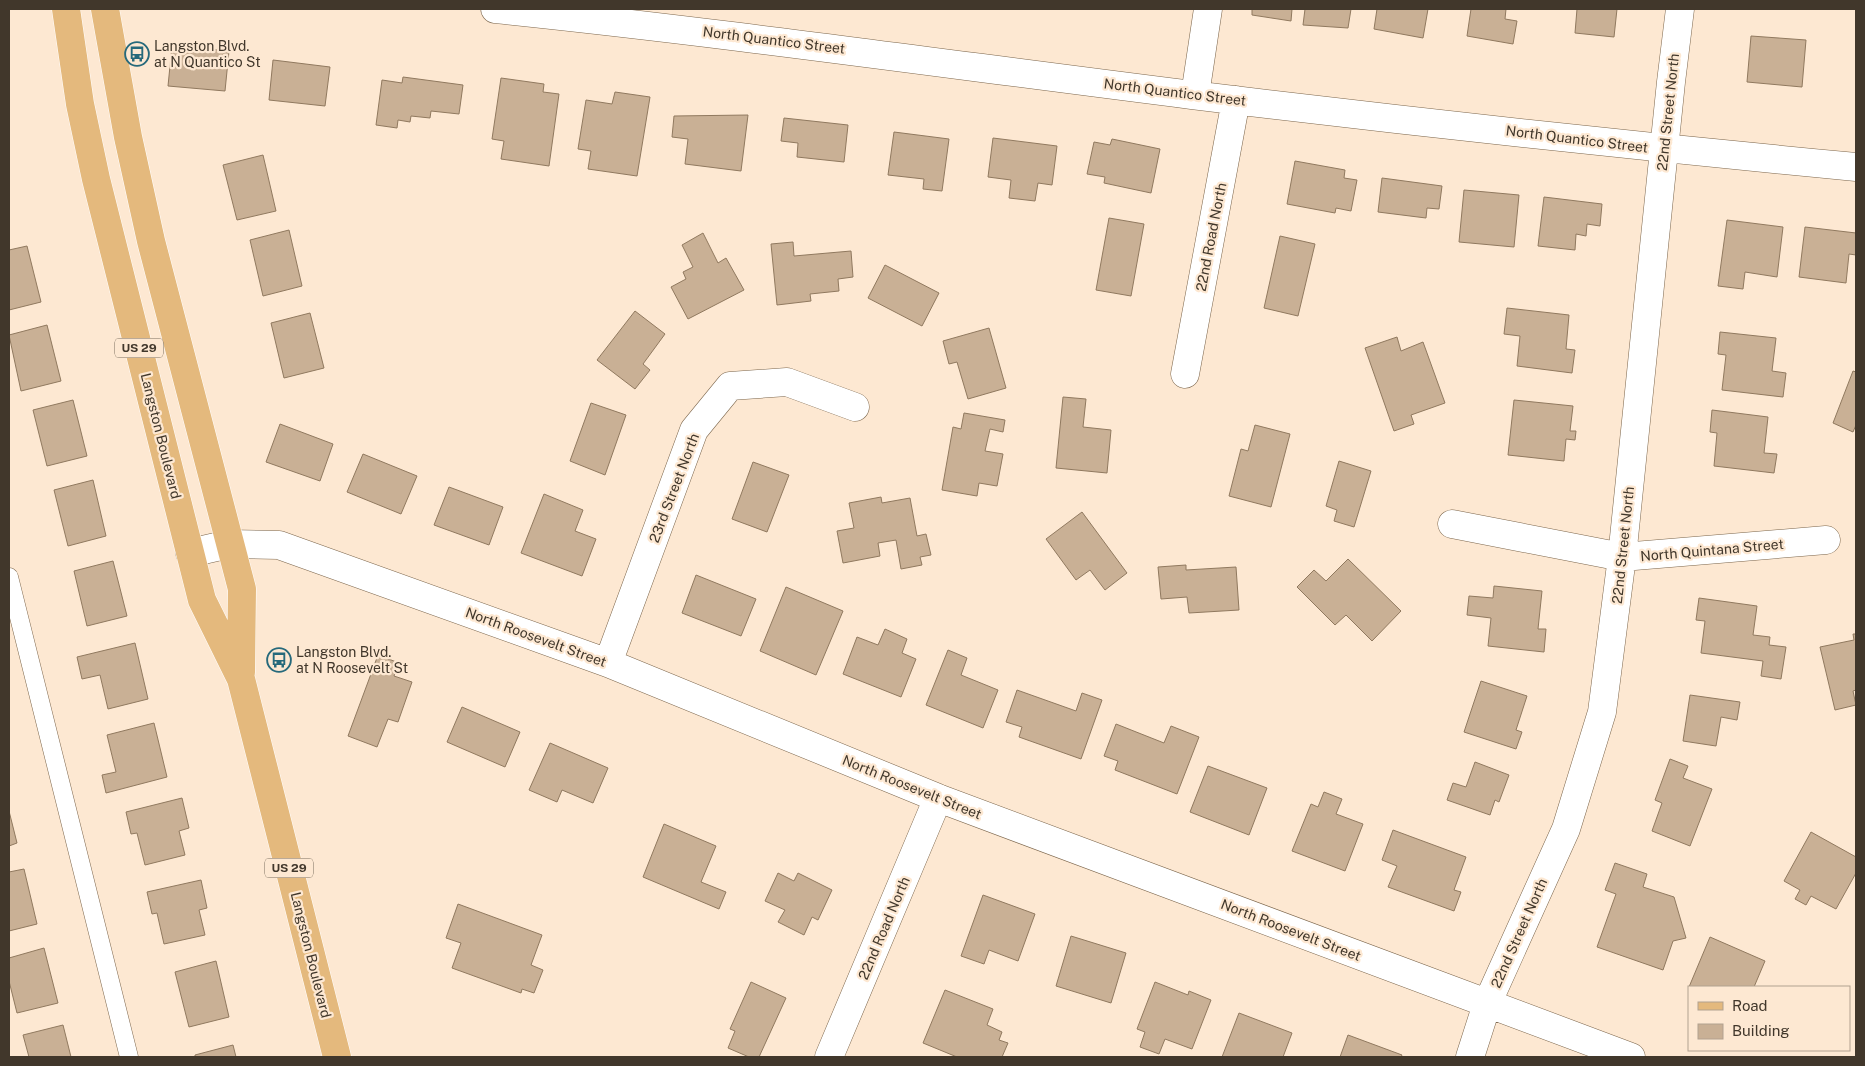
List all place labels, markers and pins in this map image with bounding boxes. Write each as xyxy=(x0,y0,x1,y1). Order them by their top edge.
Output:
place label: Langston Blvd. at N Quantico St xyxy=(154,38,261,70)
bus stop icon: Langston Blvd. at N Quantico St xyxy=(124,41,150,67)
place label: Langston Blvd. at N Roosevelt St xyxy=(296,644,408,676)
bus stop icon: Langston Blvd. at N Roosevelt St xyxy=(266,647,292,673)

